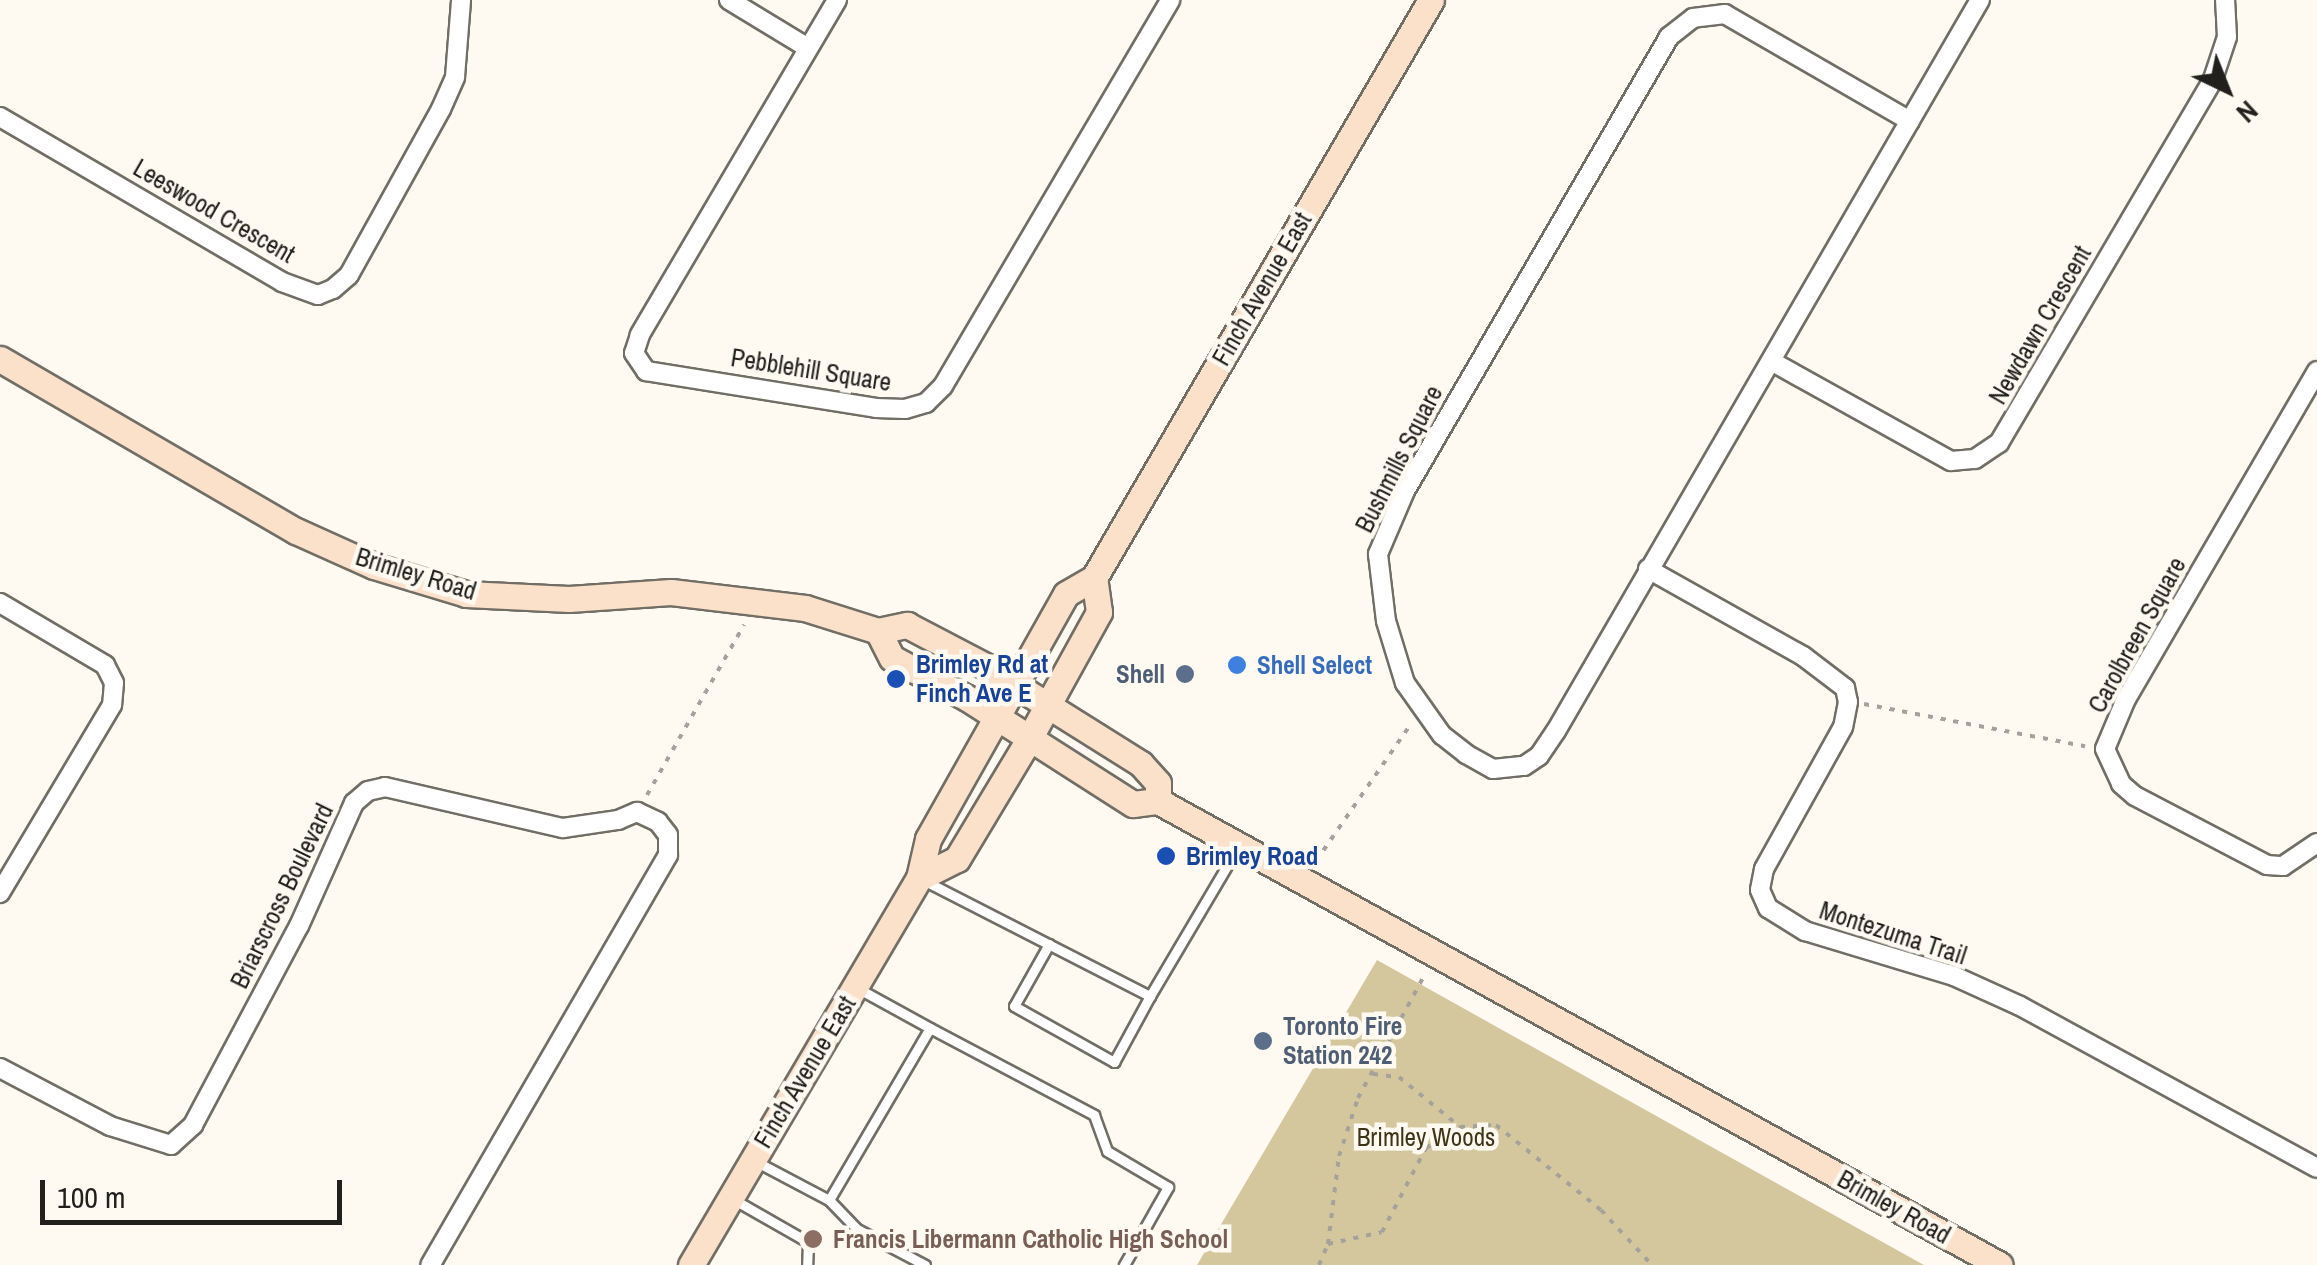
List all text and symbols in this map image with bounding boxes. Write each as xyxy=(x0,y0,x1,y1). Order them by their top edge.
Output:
north arrow xyxy=(2177,40,2277,140)
text: N xyxy=(2228,92,2266,131)
street label: Leeswood Crescent xyxy=(128,153,300,269)
street label: Finch Avenue East xyxy=(1206,207,1318,371)
street label: Newdawn Crescent xyxy=(1983,241,2097,409)
street label: Pebblehill Square xyxy=(729,343,893,397)
street label: Bushmills Square xyxy=(1349,381,1449,537)
street label: Brimley Road xyxy=(352,542,480,606)
street label: Carolbreen Square xyxy=(2082,552,2192,718)
place label: Brimley Rd at Finch Ave E xyxy=(916,650,1048,709)
place label: Shell Select xyxy=(1257,650,1372,680)
marker: Shell Select xyxy=(1226,654,1248,676)
place label: Shell xyxy=(1116,659,1165,689)
marker: Shell xyxy=(1174,663,1196,685)
marker: Brimley Rd at Finch Ave E xyxy=(885,668,907,690)
street label: Briarscross Boulevard xyxy=(224,799,340,993)
place label: Brimley Road xyxy=(1186,841,1318,871)
marker: Brimley Road xyxy=(1155,845,1177,867)
street label: Montezuma Trail xyxy=(1816,895,1970,971)
street label: Finch Avenue East xyxy=(748,990,862,1154)
place label: Toronto Fire Station 242 xyxy=(1283,1012,1402,1071)
marker: Toronto Fire Station 242 xyxy=(1252,1030,1274,1052)
park label: Brimley Woods xyxy=(1357,1122,1495,1152)
scale bar xyxy=(45,1160,348,1222)
street label: Brimley Road xyxy=(1832,1164,1956,1250)
text: 100 m xyxy=(57,1177,125,1217)
place label: Francis Libermann Catholic High School xyxy=(833,1224,1228,1254)
marker: Francis Libermann Catholic High School xyxy=(802,1228,824,1250)

